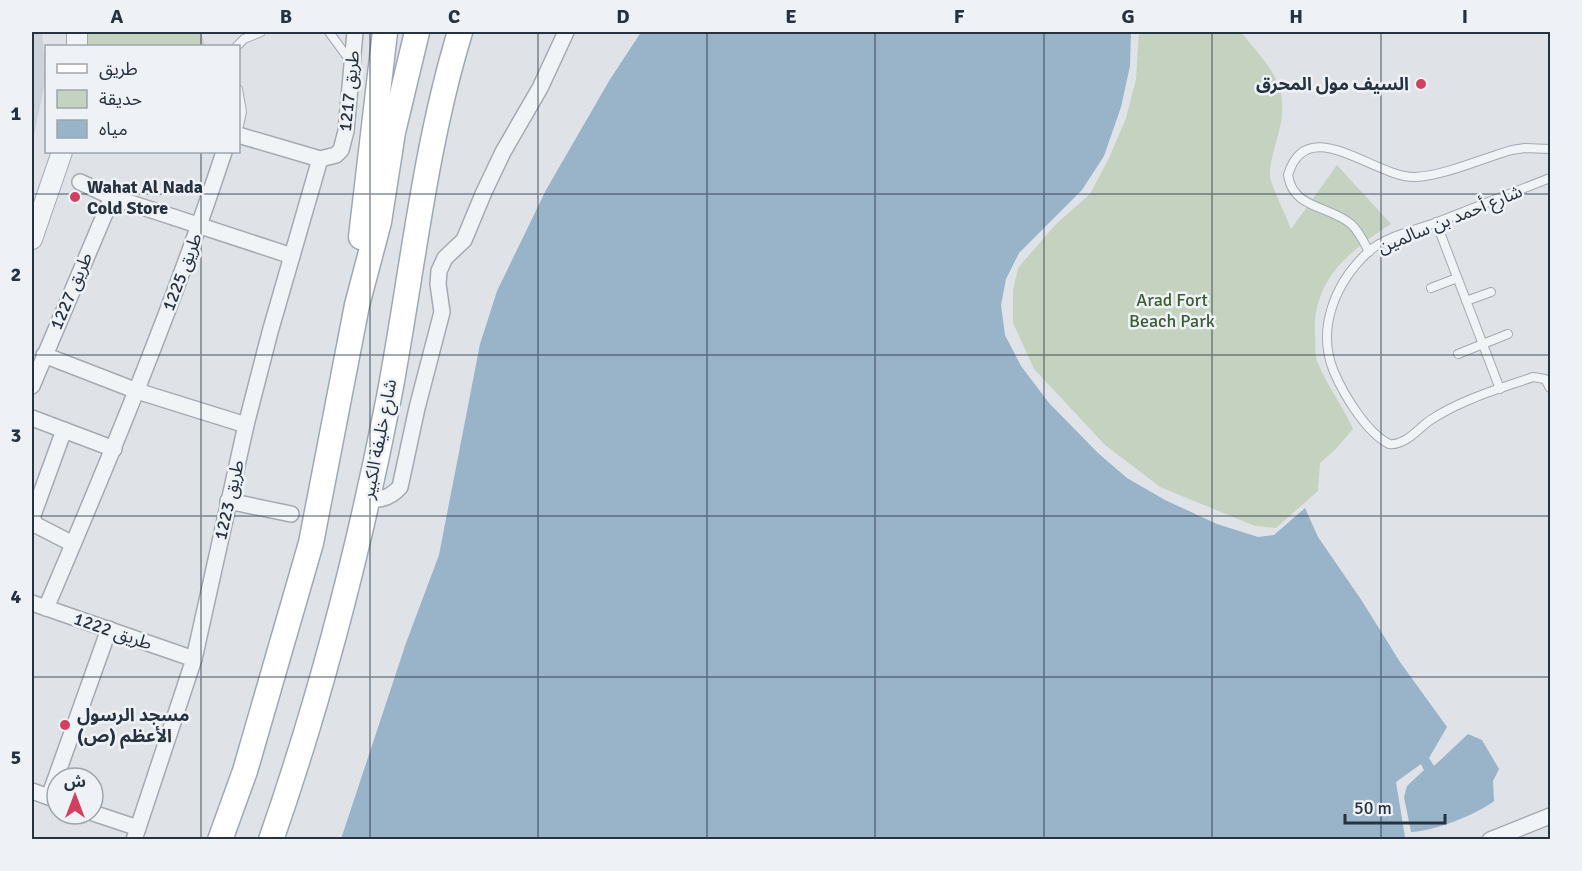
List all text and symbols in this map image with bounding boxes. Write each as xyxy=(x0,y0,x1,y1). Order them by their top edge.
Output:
text: A xyxy=(111,4,124,29)
text: B xyxy=(280,4,292,29)
text: C xyxy=(448,4,460,29)
text: D xyxy=(616,4,630,29)
text: E xyxy=(785,4,797,29)
text: F xyxy=(954,4,965,29)
text: G xyxy=(1121,4,1135,29)
text: H xyxy=(1289,4,1303,29)
text: I xyxy=(1462,4,1468,29)
legend xyxy=(45,45,240,153)
street label: طريق 1217 xyxy=(334,49,364,133)
text: طريق xyxy=(99,58,138,80)
place label: السيف مول المحرق xyxy=(1256,73,1409,95)
marker: السيف مول المحرق xyxy=(1414,77,1428,91)
text: حديقة xyxy=(99,88,142,110)
text: 1 xyxy=(11,101,22,126)
text: مياه xyxy=(99,118,128,140)
place label: Wahat Al Nada Cold Store xyxy=(87,176,203,219)
street label: شارع أحمد بن سالمين xyxy=(1374,180,1527,261)
marker: Wahat Al Nada Cold Store xyxy=(68,190,82,204)
street label: طريق 1225 xyxy=(157,230,207,314)
street label: طريق 1227 xyxy=(45,249,97,333)
text: 2 xyxy=(11,262,21,287)
park label: Arad Fort Beach Park xyxy=(1129,289,1215,332)
street label: شارع خليفة الكبير xyxy=(356,377,404,502)
text: 3 xyxy=(11,423,21,448)
street label: طريق 1223 xyxy=(209,458,249,542)
text: 4 xyxy=(11,584,22,609)
street label: طريق 1222 xyxy=(71,607,155,655)
place label: مسجد الرسول الأعظم (ص) xyxy=(77,704,190,749)
marker: مسجد الرسول الأعظم (ص) xyxy=(58,718,72,732)
text: 5 xyxy=(11,745,21,770)
north arrow xyxy=(45,766,105,826)
text: ش xyxy=(64,772,86,792)
scale bar xyxy=(1345,787,1446,825)
text: 50 m xyxy=(1354,797,1392,819)

